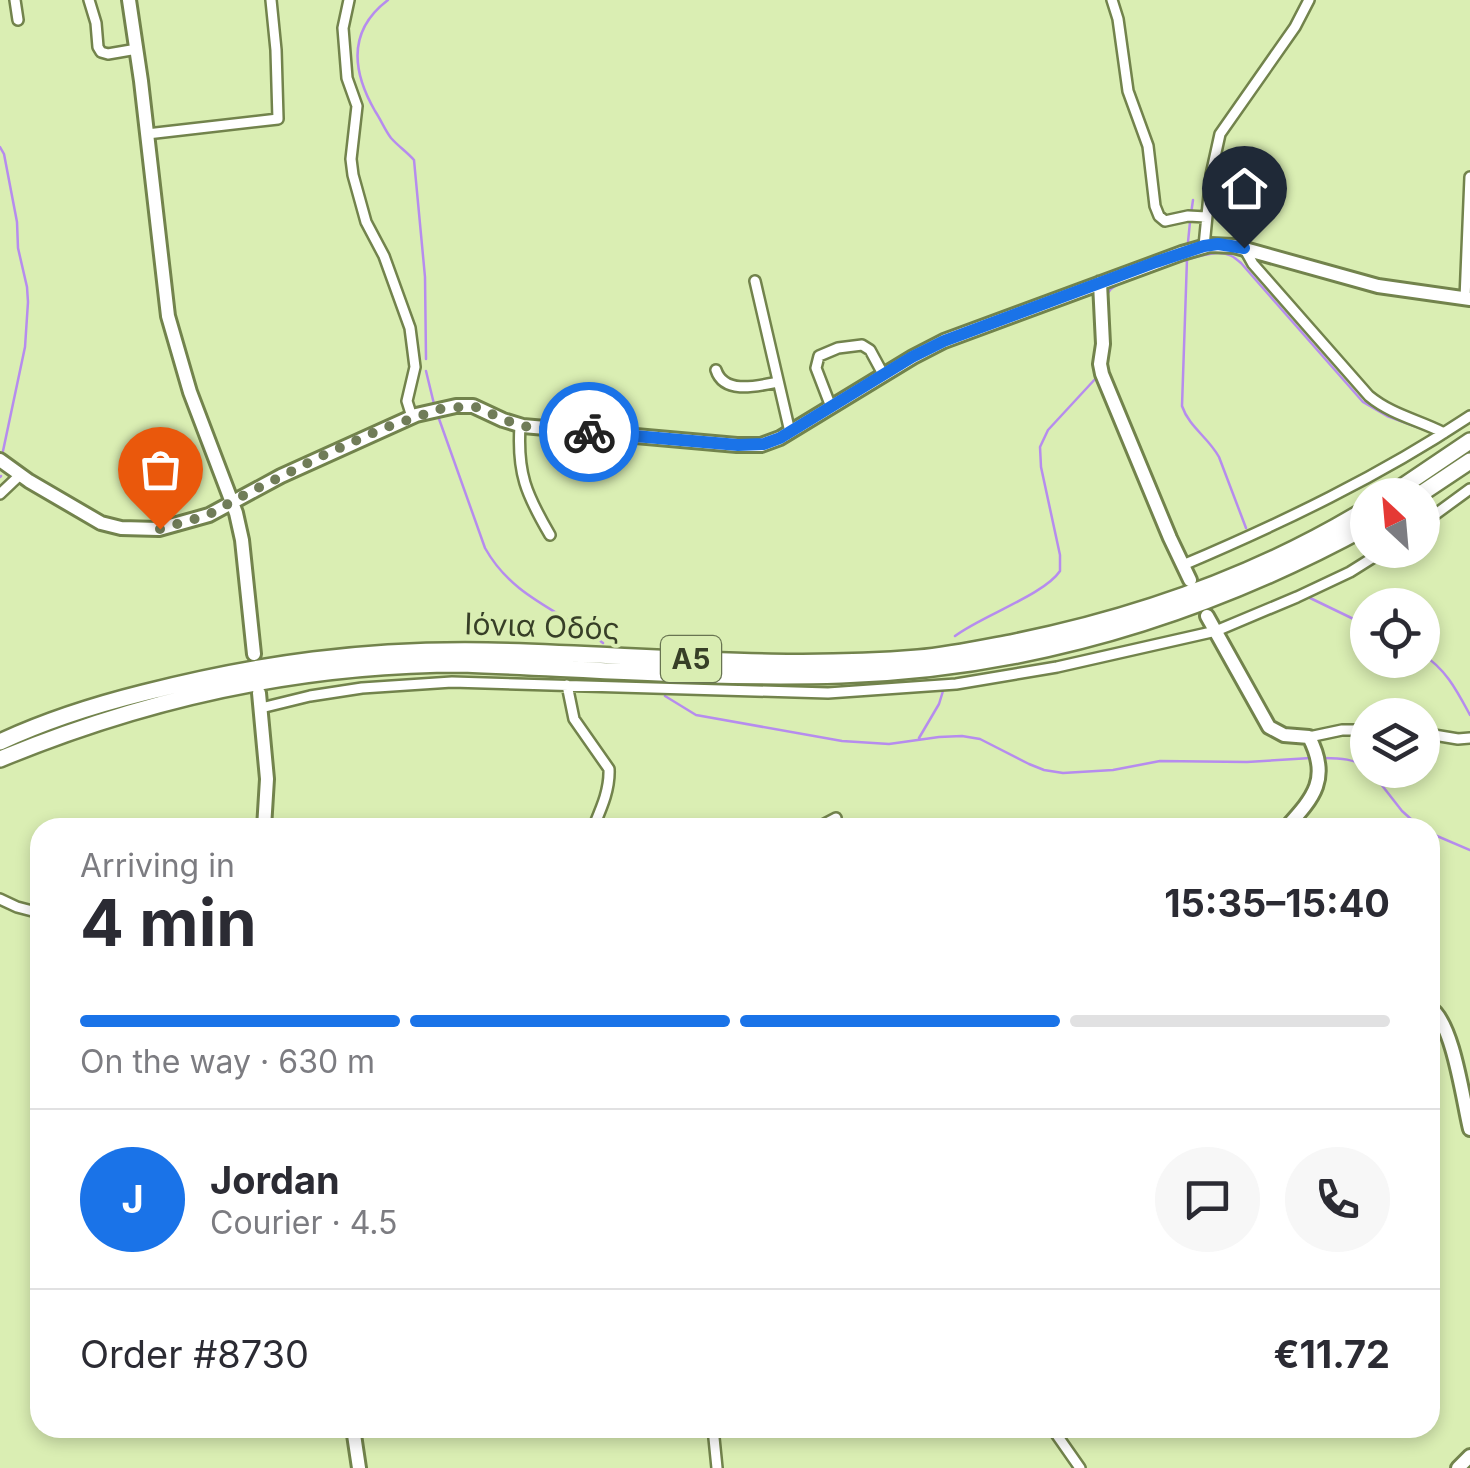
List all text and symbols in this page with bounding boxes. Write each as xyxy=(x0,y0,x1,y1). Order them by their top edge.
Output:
pin xyxy=(1202,146,1287,249)
icon: home xyxy=(1217,161,1272,216)
courier xyxy=(539,382,639,482)
icon: bike xyxy=(562,405,617,460)
pin xyxy=(118,427,203,530)
icon: bag xyxy=(133,442,188,497)
north arrow xyxy=(1350,478,1440,568)
map controls xyxy=(1350,478,1440,788)
button: locate xyxy=(1350,588,1440,678)
street label: Ιόνια Οδός xyxy=(464,605,620,647)
road number: Α5 xyxy=(661,636,721,682)
button: layers xyxy=(1350,698,1440,788)
text: Arriving in xyxy=(80,846,235,885)
text: 15:35–15:40 xyxy=(1164,880,1390,926)
text: 4 min xyxy=(80,883,257,962)
text: On the way · 630 m xyxy=(80,1042,375,1081)
button: chat xyxy=(1155,1147,1260,1252)
button: phone xyxy=(1285,1147,1390,1252)
text: Jordan xyxy=(210,1157,340,1203)
text: J xyxy=(121,1176,144,1222)
text: Courier · 4.5 xyxy=(210,1203,398,1242)
text: Order #8730 xyxy=(80,1331,309,1377)
text: €11.72 xyxy=(1273,1331,1390,1377)

